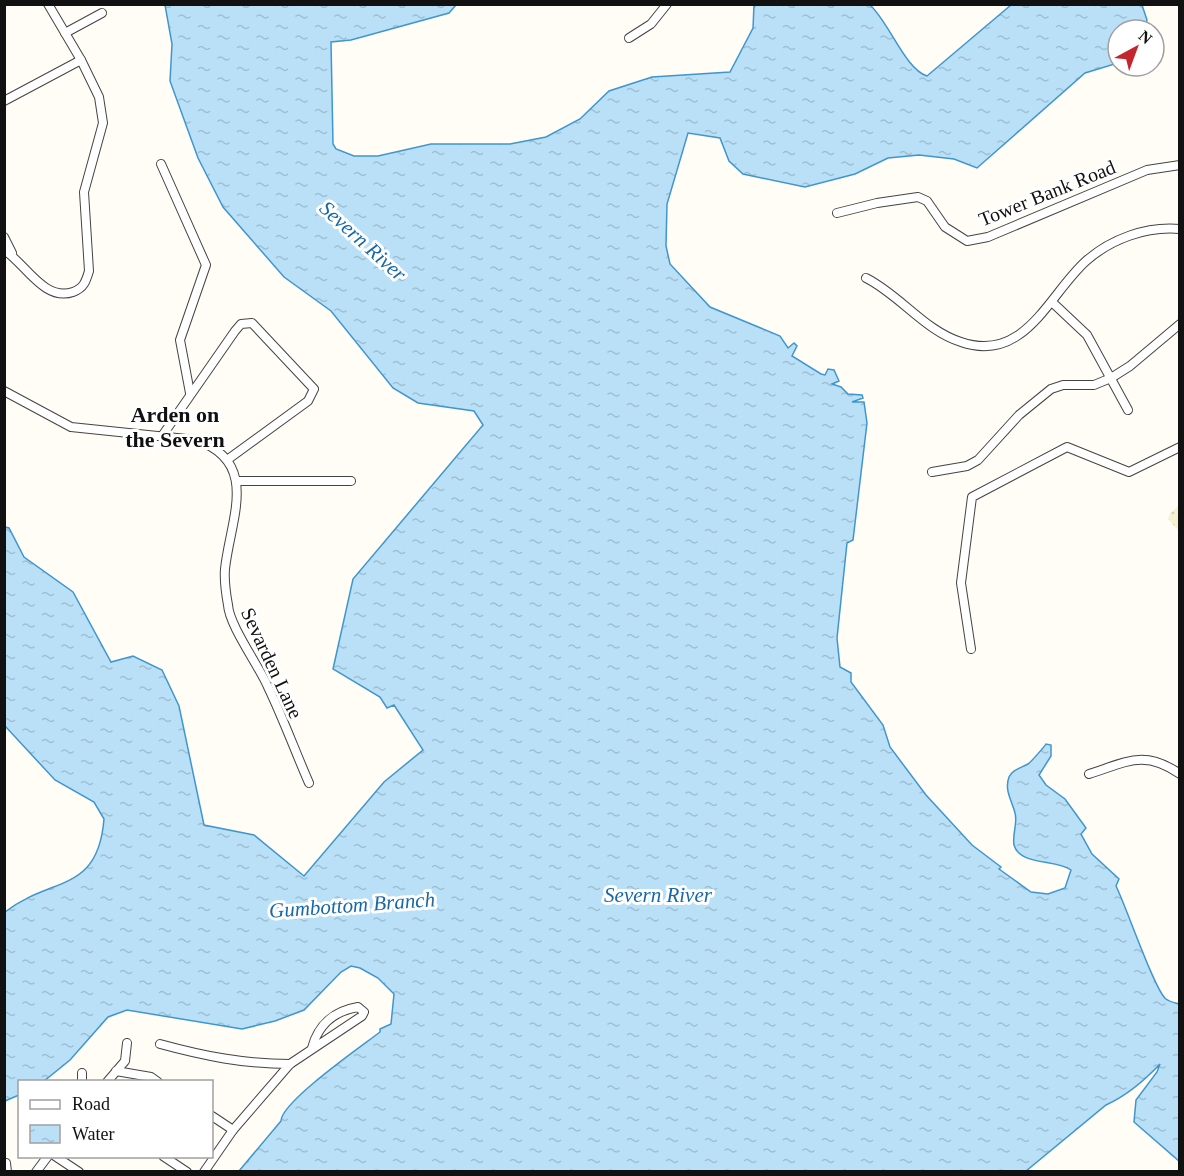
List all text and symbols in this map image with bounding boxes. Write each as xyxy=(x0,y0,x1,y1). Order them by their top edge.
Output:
north arrow xyxy=(1106,18,1166,78)
text: N xyxy=(1136,27,1156,48)
street label: Tower Bank Road xyxy=(976,156,1118,230)
water label: Severn River xyxy=(315,196,412,287)
district label: Arden on the Severn xyxy=(125,402,225,452)
street label: Sevarden Lane xyxy=(237,604,307,722)
water label: Severn River xyxy=(604,883,713,907)
water label: Gumbottom Branch xyxy=(268,887,436,923)
legend xyxy=(18,1080,213,1158)
text: Road xyxy=(72,1094,110,1114)
text: Water xyxy=(72,1124,115,1144)

